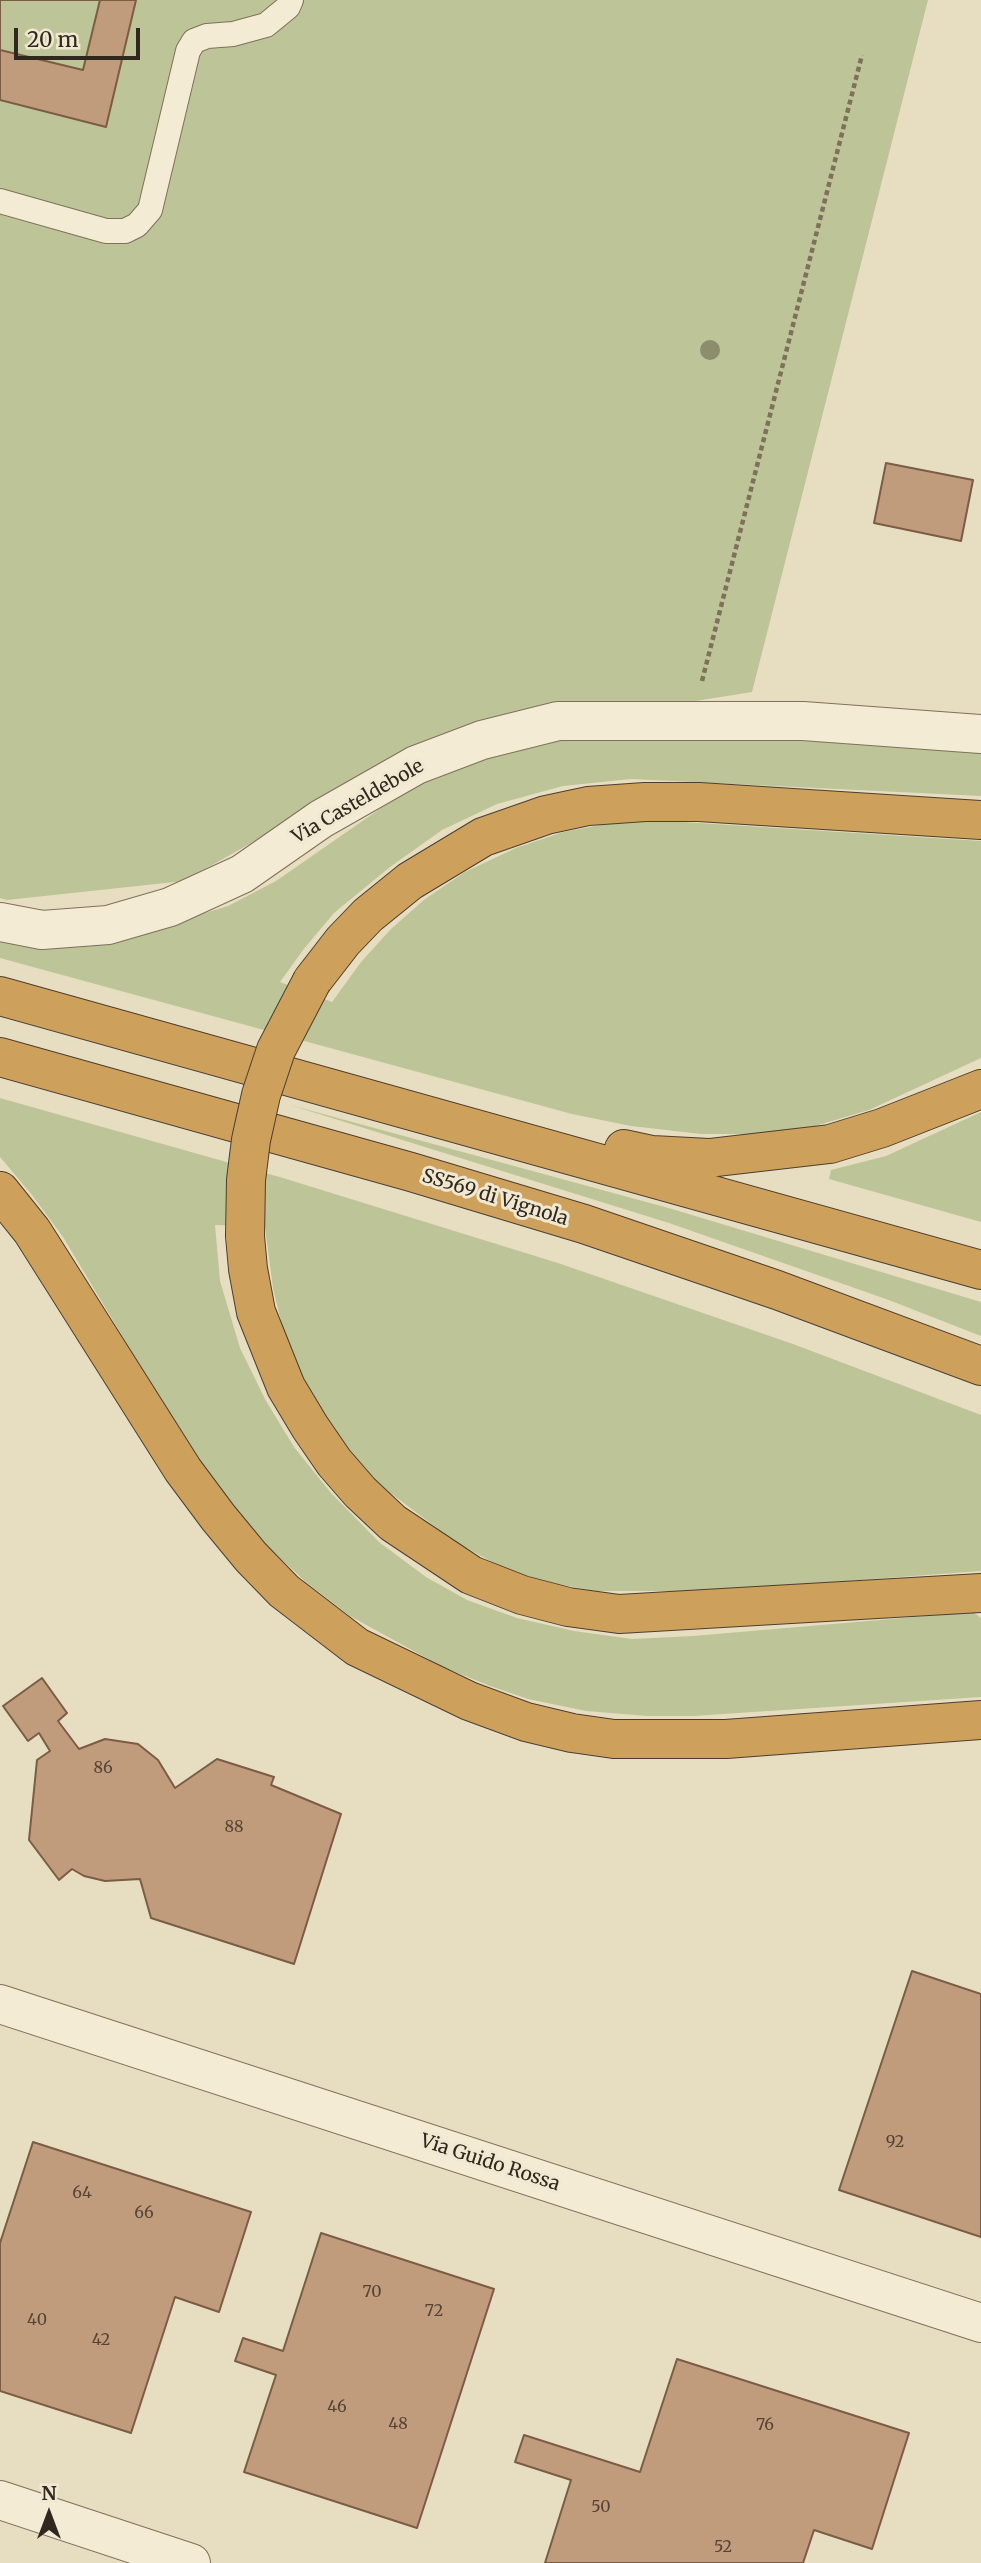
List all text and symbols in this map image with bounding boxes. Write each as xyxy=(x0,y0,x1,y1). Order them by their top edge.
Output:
scale bar xyxy=(18,14,144,58)
text: 20 m xyxy=(27,26,78,53)
street label: Via Casteldebole xyxy=(288,755,428,849)
street label: SS569 di Vignola xyxy=(419,1165,571,1231)
house number: 86 xyxy=(93,1758,113,1778)
house number: 88 xyxy=(224,1817,244,1837)
street label: Via Guido Rossa xyxy=(417,2130,563,2196)
house number: 92 xyxy=(886,2132,904,2152)
house number: 64 xyxy=(72,2183,92,2203)
house number: 66 xyxy=(134,2203,154,2223)
house number: 70 xyxy=(363,2282,381,2302)
house number: 72 xyxy=(425,2301,443,2321)
house number: 40 xyxy=(27,2310,47,2330)
house number: 42 xyxy=(92,2330,110,2350)
house number: 46 xyxy=(327,2397,347,2417)
house number: 48 xyxy=(388,2414,408,2434)
house number: 76 xyxy=(756,2415,774,2435)
north arrow xyxy=(14,2479,84,2549)
text: N xyxy=(41,2481,57,2505)
house number: 50 xyxy=(591,2497,611,2517)
house number: 52 xyxy=(714,2537,732,2557)

